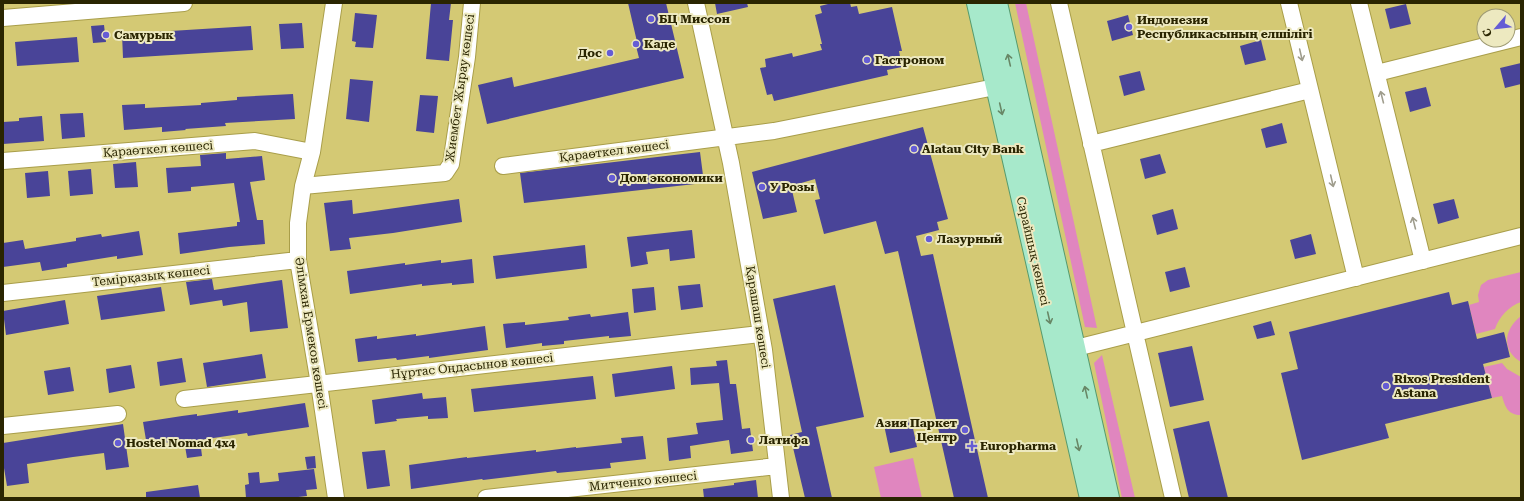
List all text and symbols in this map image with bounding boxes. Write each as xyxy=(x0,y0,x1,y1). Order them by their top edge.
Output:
north arrow xyxy=(1476,8,1516,48)
place label: БЦ Миссон xyxy=(659,12,730,26)
street label: Жиембет Жырау көшесі xyxy=(443,13,477,163)
place label: Индонезия Республикасының елшілігі xyxy=(1137,13,1312,41)
marker: БЦ Миссон xyxy=(646,14,656,24)
marker: Индонезия Республикасының елшілігі xyxy=(1124,22,1134,32)
text: С xyxy=(1480,26,1495,39)
place label: Самурык xyxy=(114,28,175,42)
marker: Самурык xyxy=(101,30,111,40)
place label: Каде xyxy=(644,37,675,51)
marker: Каде xyxy=(631,39,641,49)
place label: Дос xyxy=(578,46,602,60)
marker: Дос xyxy=(605,48,615,58)
one-way arrow xyxy=(1298,48,1306,61)
place label: Гастроном xyxy=(875,53,945,67)
one-way arrow xyxy=(1005,54,1013,67)
marker: Гастроном xyxy=(862,55,872,65)
one-way arrow xyxy=(1378,91,1386,104)
one-way arrow xyxy=(997,103,1005,116)
street label: Қараөткел көшесі xyxy=(558,137,670,165)
street label: Қараөткел көшесі xyxy=(102,138,214,160)
place label: Alatau City Bank xyxy=(922,142,1025,156)
marker: Alatau City Bank xyxy=(909,144,919,154)
place label: Дом экономики xyxy=(620,171,723,185)
marker: Дом экономики xyxy=(607,173,617,183)
one-way arrow xyxy=(1329,174,1337,187)
place label: У Розы xyxy=(770,180,815,194)
marker: У Розы xyxy=(757,182,767,192)
street label: Сарайшық көшесі xyxy=(1014,195,1052,307)
one-way arrow xyxy=(1410,217,1417,230)
place label: Лазурный xyxy=(937,232,1002,246)
marker: Лазурный xyxy=(924,234,934,244)
street label: Әлімхан Ермеков көшесі xyxy=(292,256,330,410)
street label: Темірқазық көшесі xyxy=(91,263,211,289)
street label: Қарашаш көшесі xyxy=(743,265,773,369)
one-way arrow xyxy=(1045,311,1053,324)
street label: Нұртас Оңдасынов көшесі xyxy=(390,350,554,382)
place label: Rixos President Astana xyxy=(1394,372,1490,400)
marker: Rixos President Astana xyxy=(1381,381,1391,391)
one-way arrow xyxy=(1081,385,1089,398)
place label: Азия Паркет Центр xyxy=(876,416,957,444)
marker: Азия Паркет Центр xyxy=(960,425,970,435)
place label: Латифа xyxy=(759,433,808,447)
marker: Латифа xyxy=(746,435,756,445)
place label: Hostel Nomad 4x4 xyxy=(126,436,236,450)
marker: Hostel Nomad 4x4 xyxy=(113,438,123,448)
one-way arrow xyxy=(1075,438,1082,451)
place label: Europharma xyxy=(980,439,1056,453)
marker: Europharma xyxy=(967,441,977,451)
street label: Митченко көшесі xyxy=(588,468,698,494)

